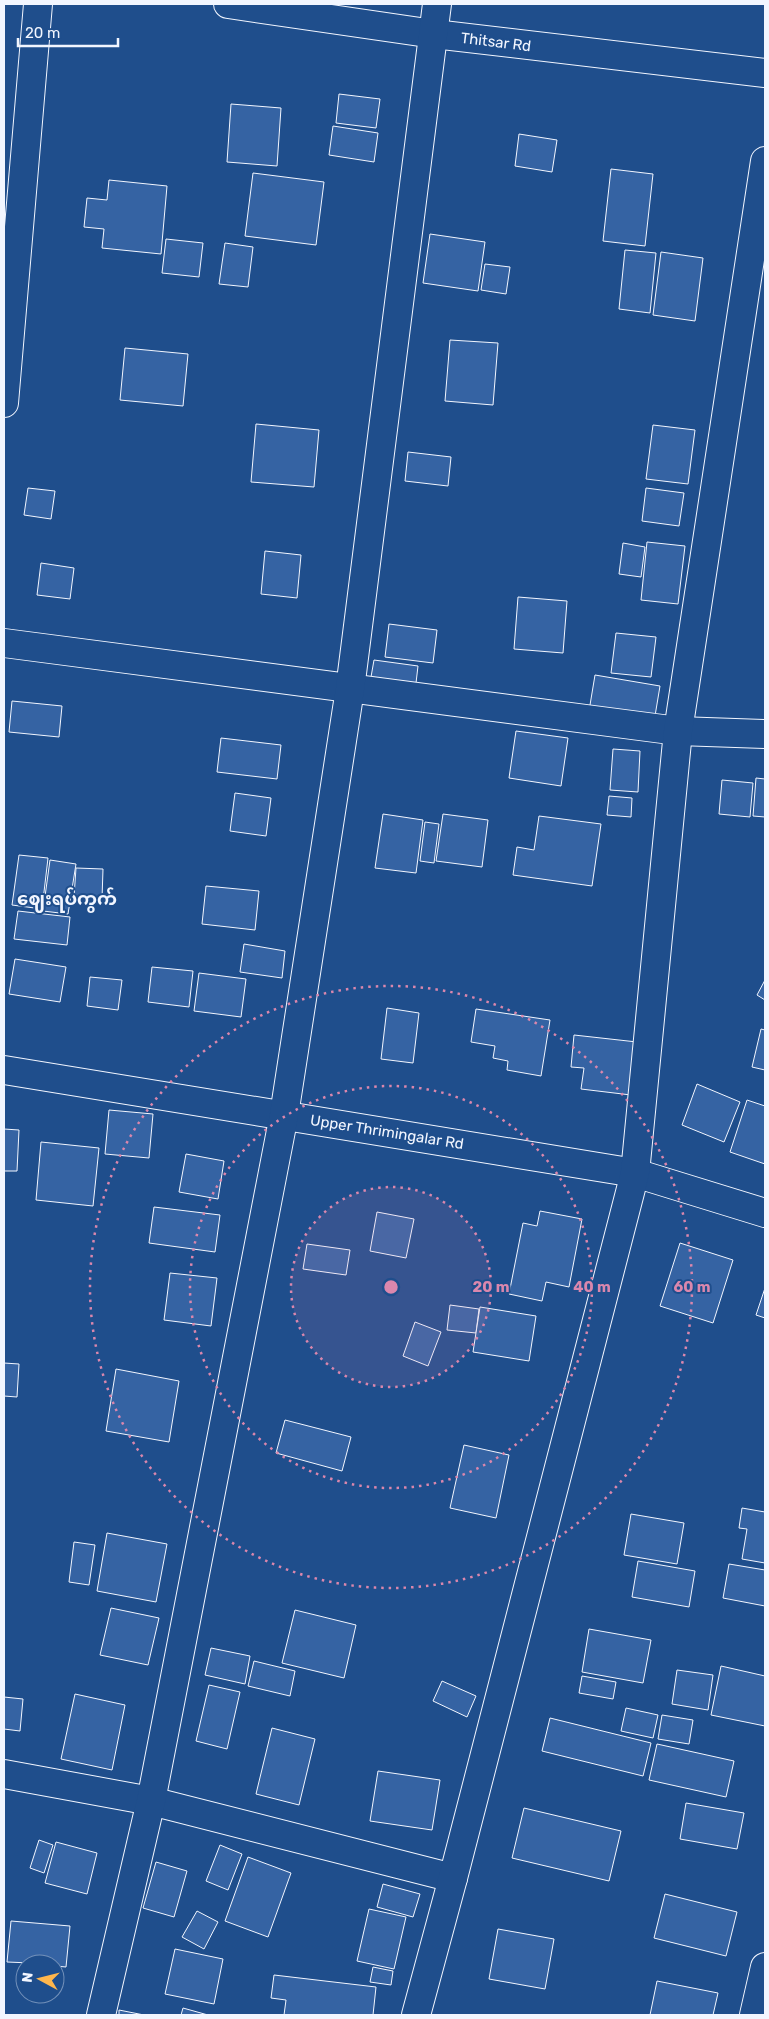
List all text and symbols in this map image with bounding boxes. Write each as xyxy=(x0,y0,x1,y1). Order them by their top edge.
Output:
scale bar xyxy=(18,15,118,47)
text: 20 m xyxy=(25,24,60,42)
street label: Thitsar Rd xyxy=(460,29,532,55)
district label: ဈေးရပ်ကွက် xyxy=(17,887,117,913)
street label: Upper Thrimingalar Rd xyxy=(309,1111,465,1153)
centre of rings xyxy=(382,1278,400,1296)
text: 20 m xyxy=(473,1278,509,1296)
text: 40 m xyxy=(573,1278,611,1296)
text: 60 m xyxy=(674,1278,710,1296)
north arrow xyxy=(15,1954,65,2004)
text: N xyxy=(19,1971,37,1984)

